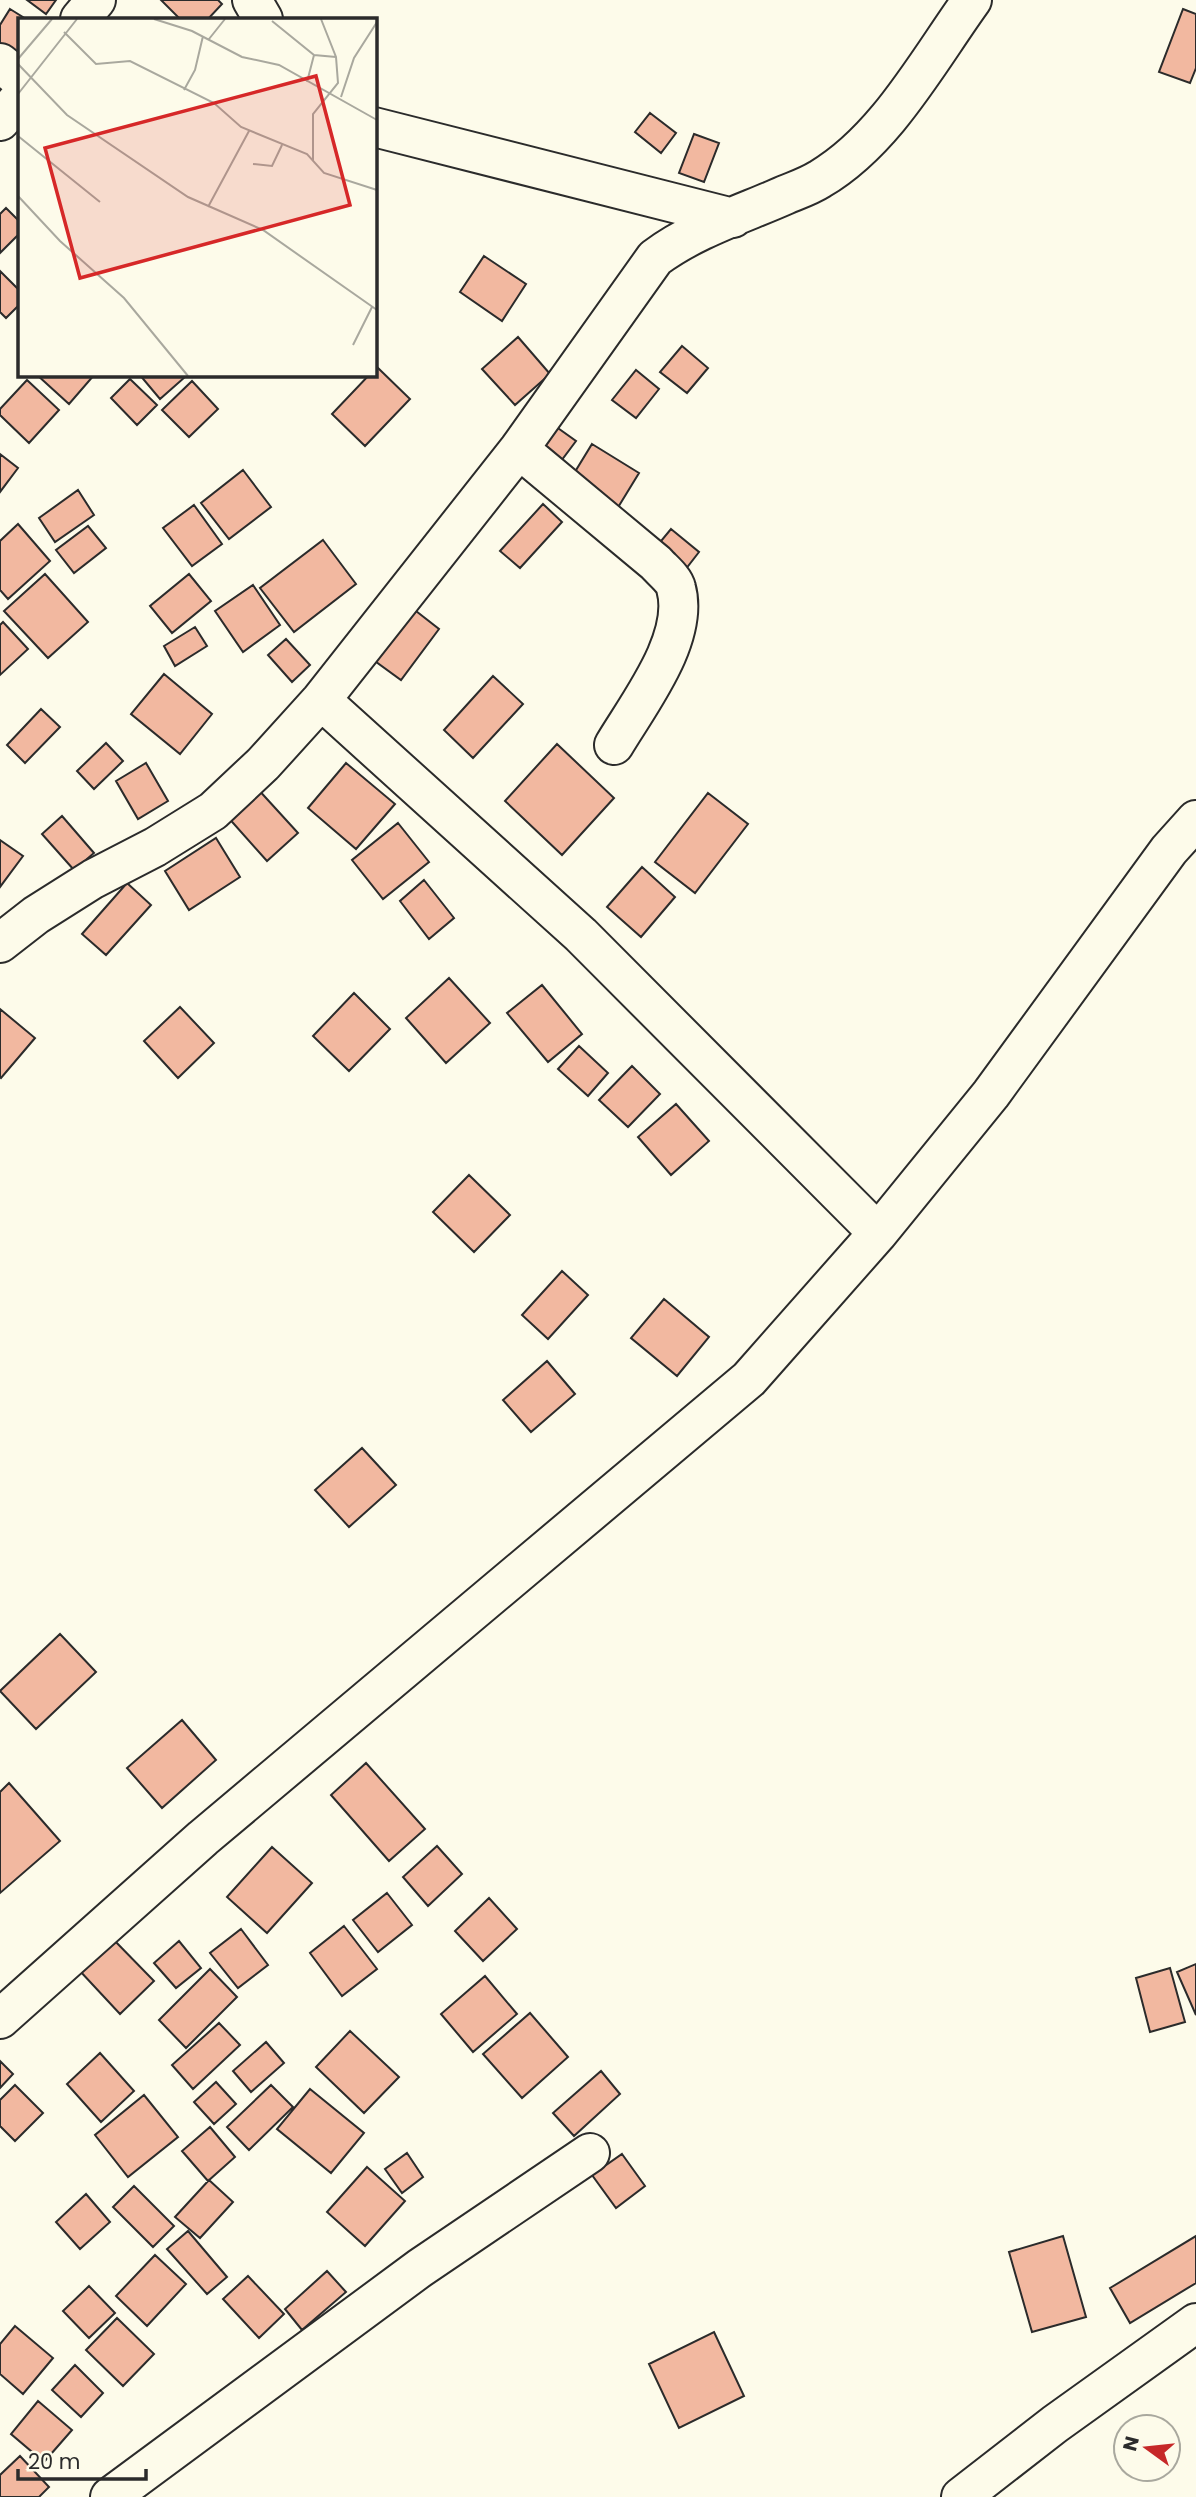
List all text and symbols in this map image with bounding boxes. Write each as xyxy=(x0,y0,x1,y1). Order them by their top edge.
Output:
inset map xyxy=(18,18,376,376)
north arrow xyxy=(1112,2413,1182,2483)
text: N xyxy=(1116,2433,1146,2454)
scale bar xyxy=(18,2438,145,2482)
text: 20 m xyxy=(28,2447,81,2476)

